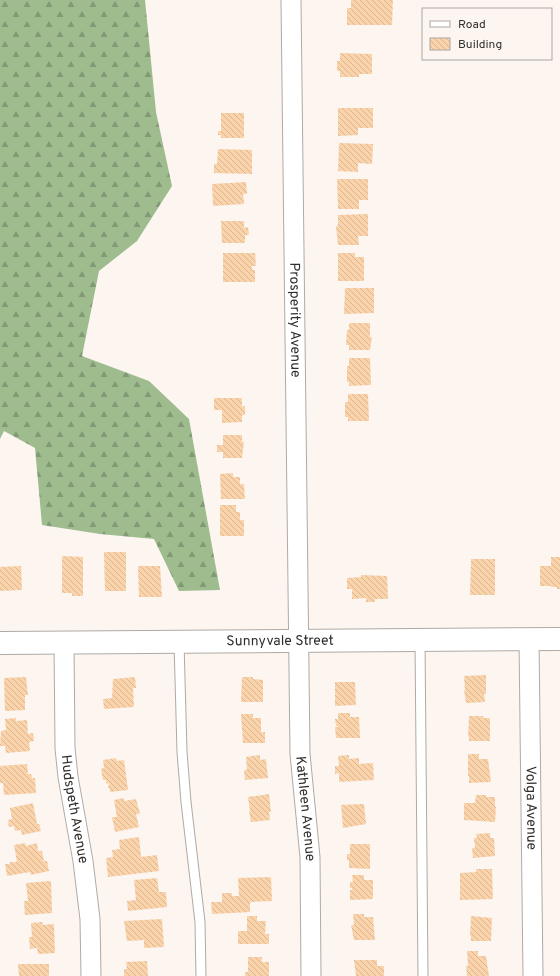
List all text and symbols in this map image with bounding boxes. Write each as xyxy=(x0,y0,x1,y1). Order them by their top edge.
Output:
legend xyxy=(422,8,552,60)
text: Road xyxy=(458,17,486,33)
text: Building xyxy=(458,37,502,53)
street label: Prosperity Avenue xyxy=(286,262,304,378)
street label: Sunnyvale Street xyxy=(226,632,334,650)
street label: Hudspeth Avenue xyxy=(57,754,92,865)
street label: Kathleen Avenue xyxy=(292,755,319,861)
street label: Volga Avenue xyxy=(522,766,540,850)

